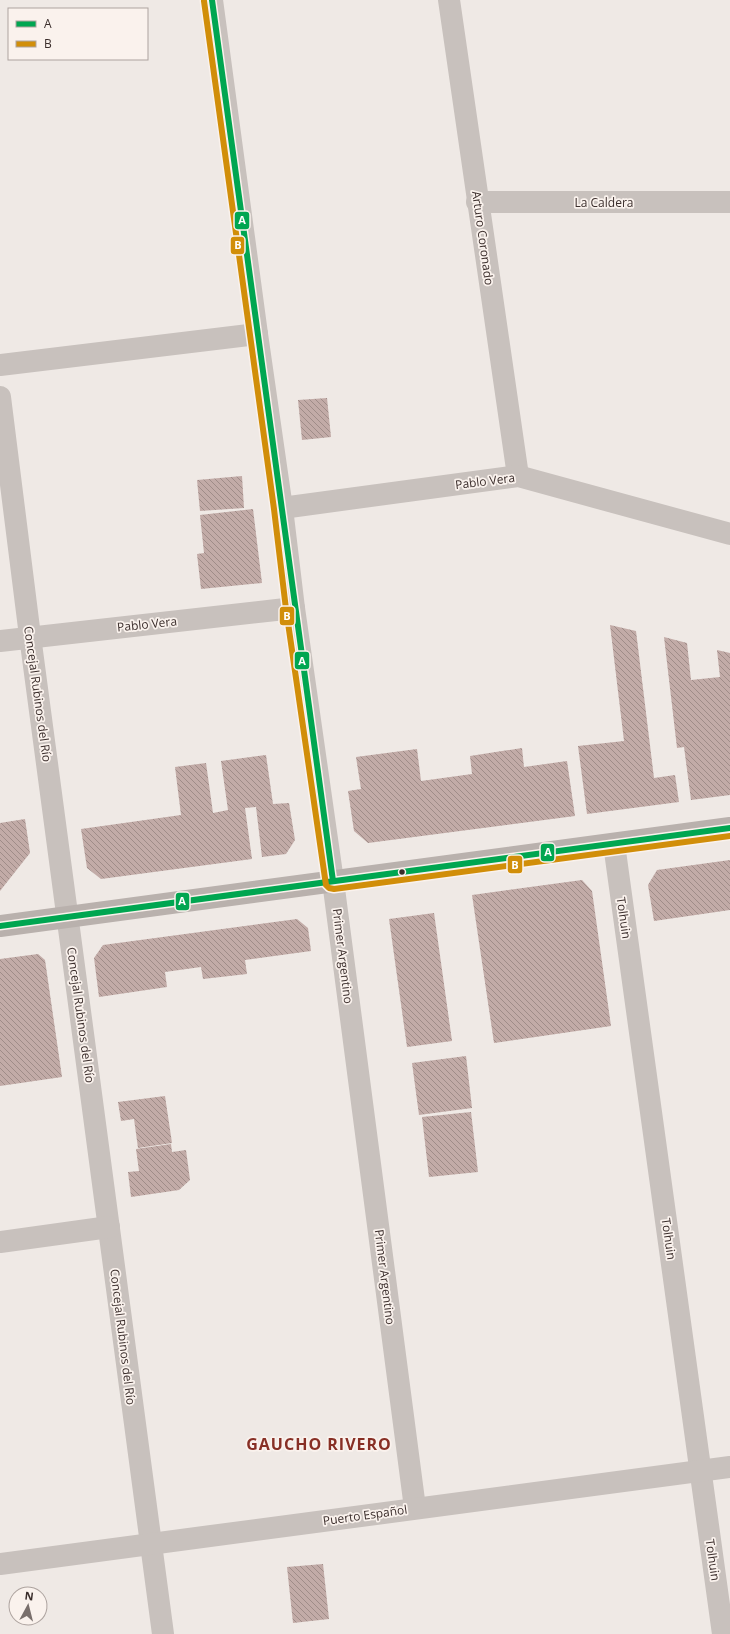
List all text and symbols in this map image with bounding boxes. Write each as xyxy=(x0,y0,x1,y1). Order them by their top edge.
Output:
legend xyxy=(8,8,148,60)
text: A xyxy=(44,15,52,32)
text: B xyxy=(44,35,52,52)
street label: Arturo Coronado xyxy=(468,190,498,286)
street label: La Caldera xyxy=(575,194,633,211)
line badge: A xyxy=(234,211,250,230)
text: A xyxy=(238,212,246,227)
line badge: B xyxy=(230,236,245,255)
text: B xyxy=(234,237,242,252)
street label: Pablo Vera xyxy=(454,469,516,493)
line badge: B xyxy=(279,606,295,626)
text: B xyxy=(283,608,291,623)
street label: Pablo Vera xyxy=(116,612,178,636)
street label: Concejal Rubinos del Río xyxy=(20,625,56,763)
line badge: A xyxy=(294,651,310,670)
text: A xyxy=(298,653,306,668)
line badge: A xyxy=(540,843,555,862)
text: A xyxy=(544,844,552,859)
line badge: B xyxy=(507,855,523,874)
text: B xyxy=(511,857,519,872)
unlabelled marker xyxy=(397,867,407,877)
line badge: A xyxy=(175,892,190,911)
text: A xyxy=(178,893,186,908)
street label: Tolhuin xyxy=(613,896,635,940)
street label: Primer Argentino xyxy=(329,907,357,1005)
street label: Concejal Rubinos del Río xyxy=(63,946,99,1084)
street label: Tolhuin xyxy=(658,1217,680,1261)
street label: Primer Argentino xyxy=(371,1228,399,1326)
street label: Concejal Rubinos del Río xyxy=(106,1268,140,1406)
district label: GAUCHO RIVERO xyxy=(246,1433,392,1455)
street label: Puerto Español xyxy=(322,1501,408,1529)
street label: Tolhuin xyxy=(702,1538,724,1582)
north arrow xyxy=(8,1586,48,1626)
text: N xyxy=(24,1588,35,1604)

